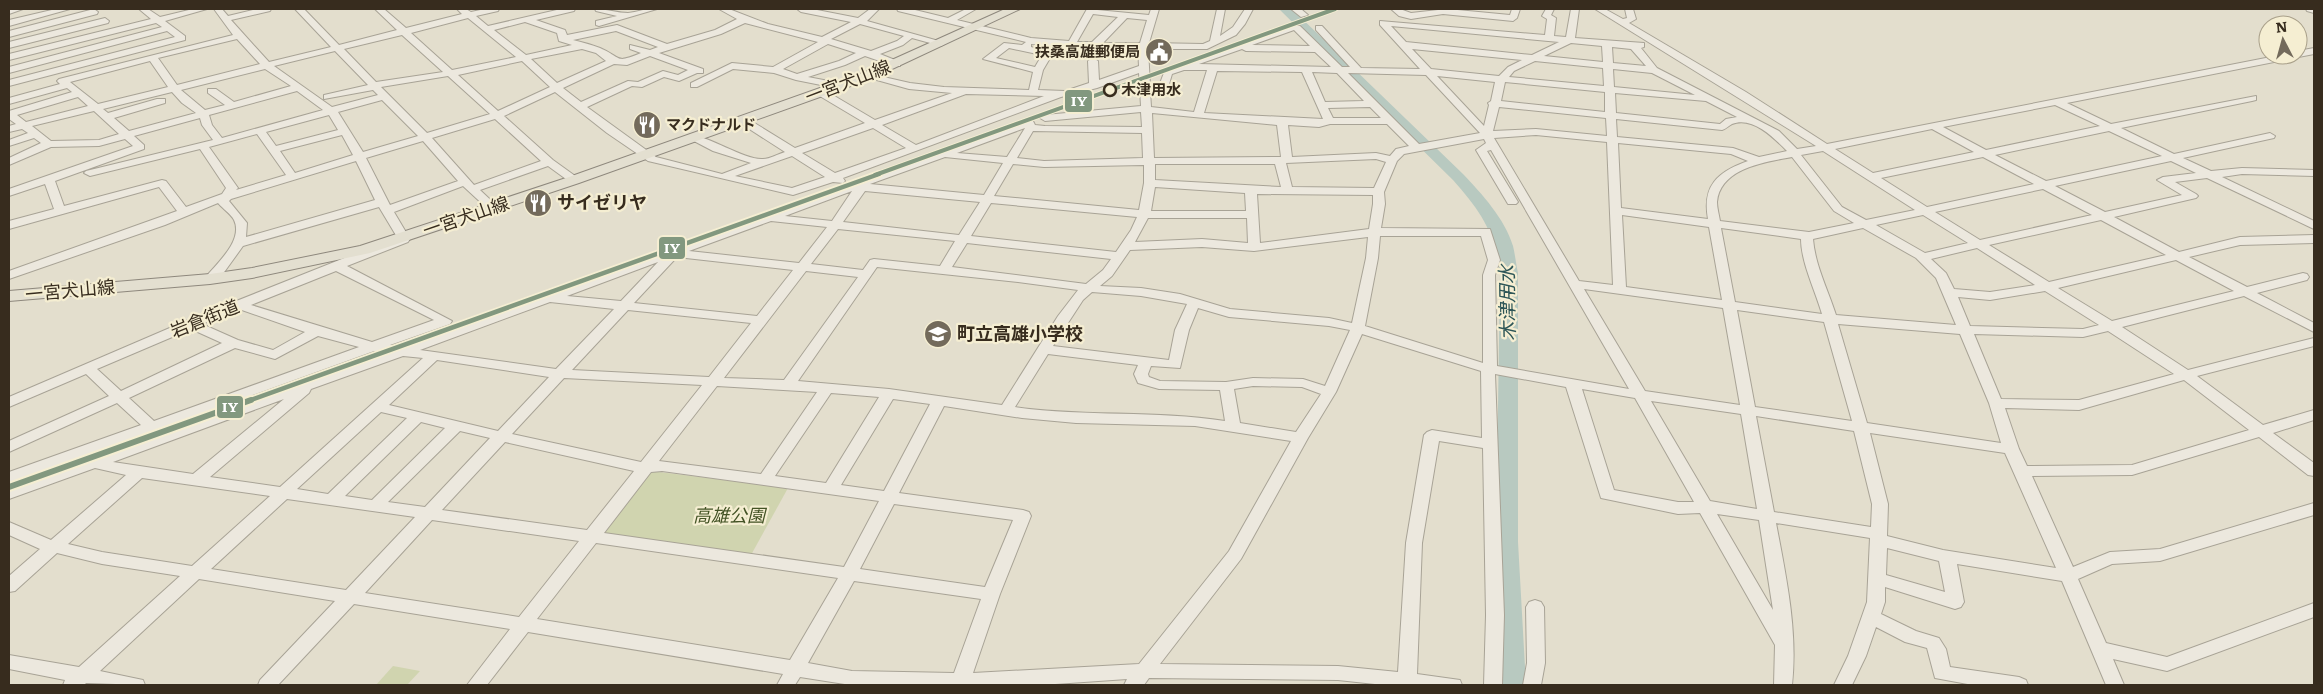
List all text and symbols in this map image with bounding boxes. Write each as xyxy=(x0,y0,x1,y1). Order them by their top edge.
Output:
north arrow xyxy=(2258,15,2308,65)
text: N xyxy=(2275,15,2289,37)
public building icon: 扶桑高雄郵便局 xyxy=(1144,37,1174,67)
place label: 扶桑高雄郵便局 xyxy=(1035,39,1140,62)
street label: 一宮犬山線 xyxy=(801,52,894,109)
place label: 木津用水 xyxy=(1121,77,1181,100)
marker: 木津用水 xyxy=(1103,83,1117,97)
line badge: IY xyxy=(1064,89,1093,113)
text: IY xyxy=(1071,90,1088,110)
restaurant icon: マクドナルド xyxy=(632,110,662,140)
place label: マクドナルド xyxy=(666,112,756,135)
street label: 一宮犬山線 xyxy=(419,188,512,243)
restaurant icon: サイゼリヤ xyxy=(523,188,553,218)
place label: サイゼリヤ xyxy=(557,188,647,215)
line badge: IY xyxy=(658,236,686,260)
text: IY xyxy=(664,237,681,257)
water label: 木津用水 xyxy=(1491,263,1521,341)
street label: 一宮犬山線 xyxy=(24,272,116,307)
street label: 岩倉街道 xyxy=(166,292,243,344)
school or university icon: 町立高雄小学校 xyxy=(923,319,953,349)
place label: 町立高雄小学校 xyxy=(957,319,1083,346)
line badge: IY xyxy=(216,395,244,419)
text: IY xyxy=(222,396,239,416)
park label: 高雄公園 xyxy=(693,501,768,528)

